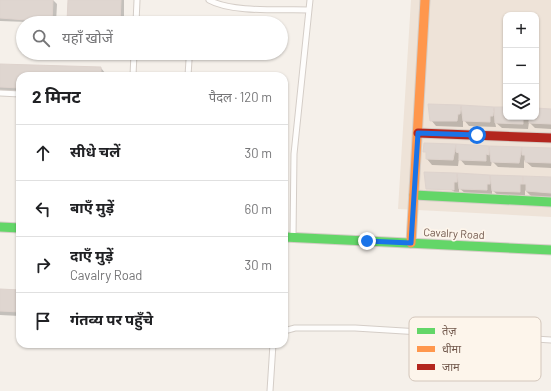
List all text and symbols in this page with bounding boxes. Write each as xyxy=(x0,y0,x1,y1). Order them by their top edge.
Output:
map controls xyxy=(503,12,539,120)
button: + xyxy=(503,12,539,48)
search box xyxy=(16,16,288,60)
icon: search xyxy=(30,27,52,49)
text: यहाँ खोजें xyxy=(62,28,113,46)
button: − xyxy=(503,48,539,84)
button: layers xyxy=(503,84,539,120)
text: 2 मिनट xyxy=(32,86,81,106)
text: पैदल · 120 m xyxy=(209,89,272,105)
route start xyxy=(468,126,486,144)
icon: ahead xyxy=(32,142,54,164)
text: सीधे चलें xyxy=(70,142,120,160)
text: 30 m xyxy=(245,145,272,161)
icon: left xyxy=(32,198,54,220)
text: बाएँ मुड़ें xyxy=(70,198,114,216)
text: 60 m xyxy=(245,201,272,217)
street label: Cavalry Road xyxy=(423,225,485,241)
route end xyxy=(358,232,376,250)
text: दाएँ मुड़ें xyxy=(70,246,113,264)
icon: right xyxy=(32,254,54,276)
text: 30 m xyxy=(245,257,272,273)
text: Cavalry Road xyxy=(70,267,142,283)
icon: arrive xyxy=(32,310,54,332)
text: गंतव्य पर पहुँचे xyxy=(70,310,153,328)
legend xyxy=(409,317,541,381)
text: तेज़ xyxy=(442,324,457,337)
text: धीमा xyxy=(442,342,461,355)
text: जाम xyxy=(442,360,460,373)

